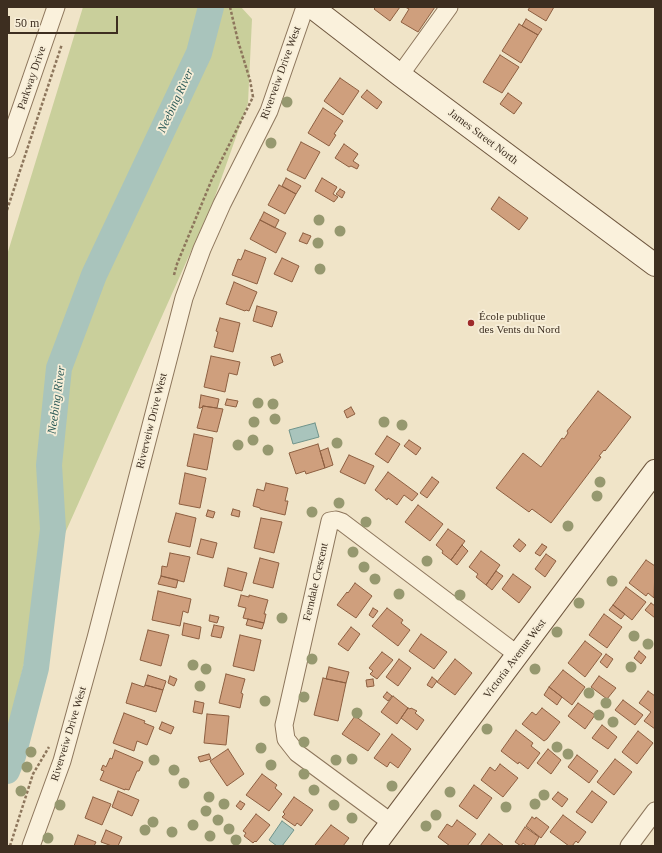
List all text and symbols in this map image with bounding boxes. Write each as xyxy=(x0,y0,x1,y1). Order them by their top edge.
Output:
scale bar xyxy=(10,8,120,34)
text: 50 m xyxy=(15,16,39,30)
street label: Riverveiw Drive West xyxy=(258,25,304,121)
street label: Parkway Drive xyxy=(15,45,49,111)
water label: Neebing River xyxy=(155,67,197,135)
street label: James Street North xyxy=(446,107,520,167)
place label: École publique des Vents du Nord xyxy=(479,310,560,336)
marker: École publique des Vents du Nord xyxy=(466,318,476,328)
water label: Neebing River xyxy=(45,365,69,435)
street label: Riverveiw Drive West xyxy=(134,372,170,470)
street label: Ferndale Crescent xyxy=(301,542,331,622)
street label: Victoria Avenue West xyxy=(481,617,549,701)
street label: Riverveiw Drive West xyxy=(48,685,90,783)

